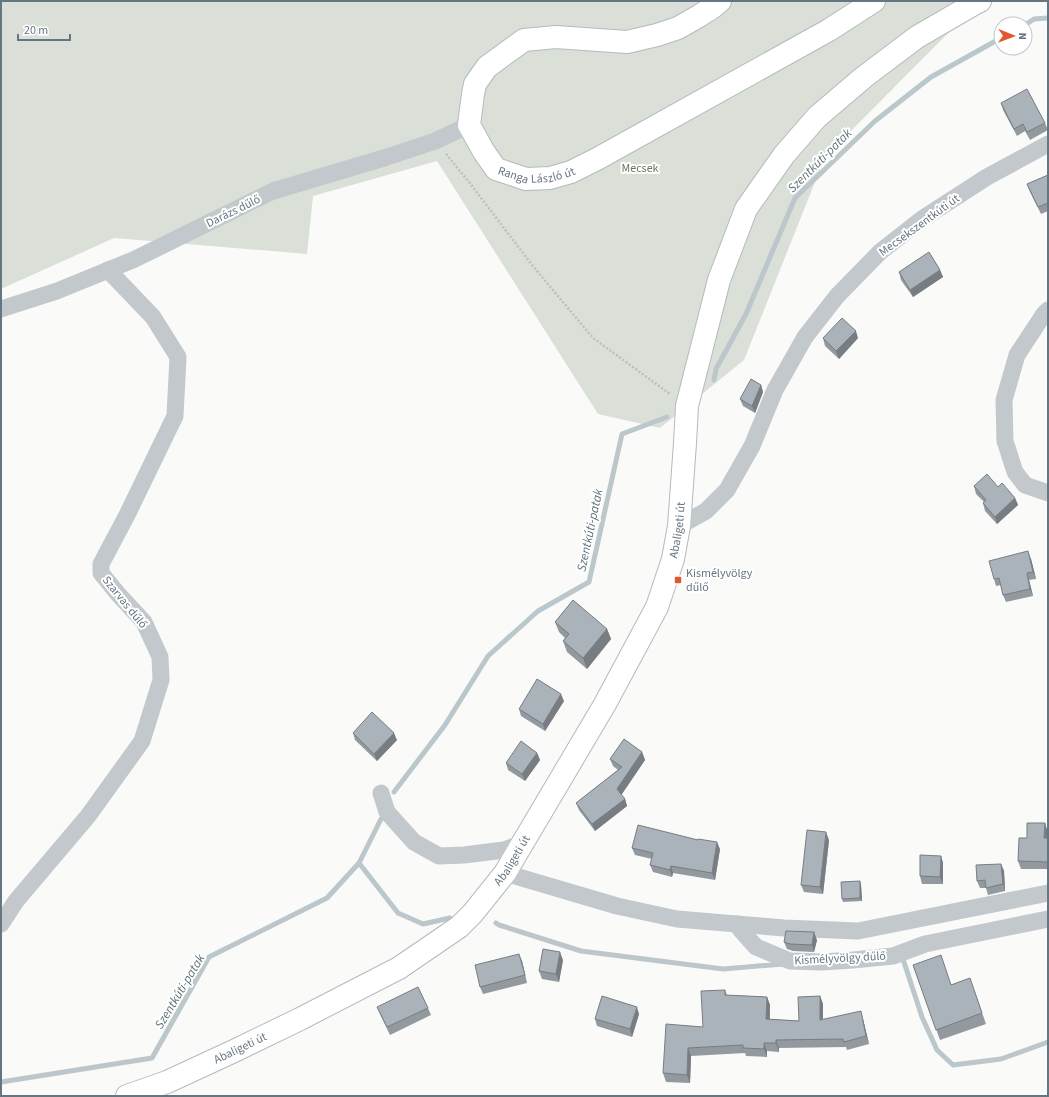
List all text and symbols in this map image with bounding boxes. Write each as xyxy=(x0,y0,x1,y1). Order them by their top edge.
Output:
scale bar xyxy=(18,16,70,42)
north arrow xyxy=(993,16,1033,56)
text: 20 m xyxy=(24,22,48,39)
text: N xyxy=(1015,32,1030,40)
water label: Szentkúti-patak xyxy=(784,124,856,197)
park label: Mecsek xyxy=(621,160,659,177)
street label: Ranga László út xyxy=(496,162,578,188)
street label: Mecsekszentkúti út xyxy=(875,190,963,260)
street label: Darázs dűlő xyxy=(203,191,263,232)
water label: Szentkúti-patak xyxy=(572,486,608,573)
street label: Abaligeti út xyxy=(665,501,690,560)
place label: Kismélyvölgy dűlő xyxy=(686,565,753,596)
street label: Szarvas dűlő xyxy=(98,572,151,632)
marker: Kismélyvölgy dűlő xyxy=(673,575,683,585)
street label: Abaligeti út xyxy=(490,832,535,890)
street label: Kismélyvölgy dűlő xyxy=(794,948,886,969)
water label: Szentkúti-patak xyxy=(150,950,210,1032)
street label: Abaligeti út xyxy=(211,1028,270,1068)

